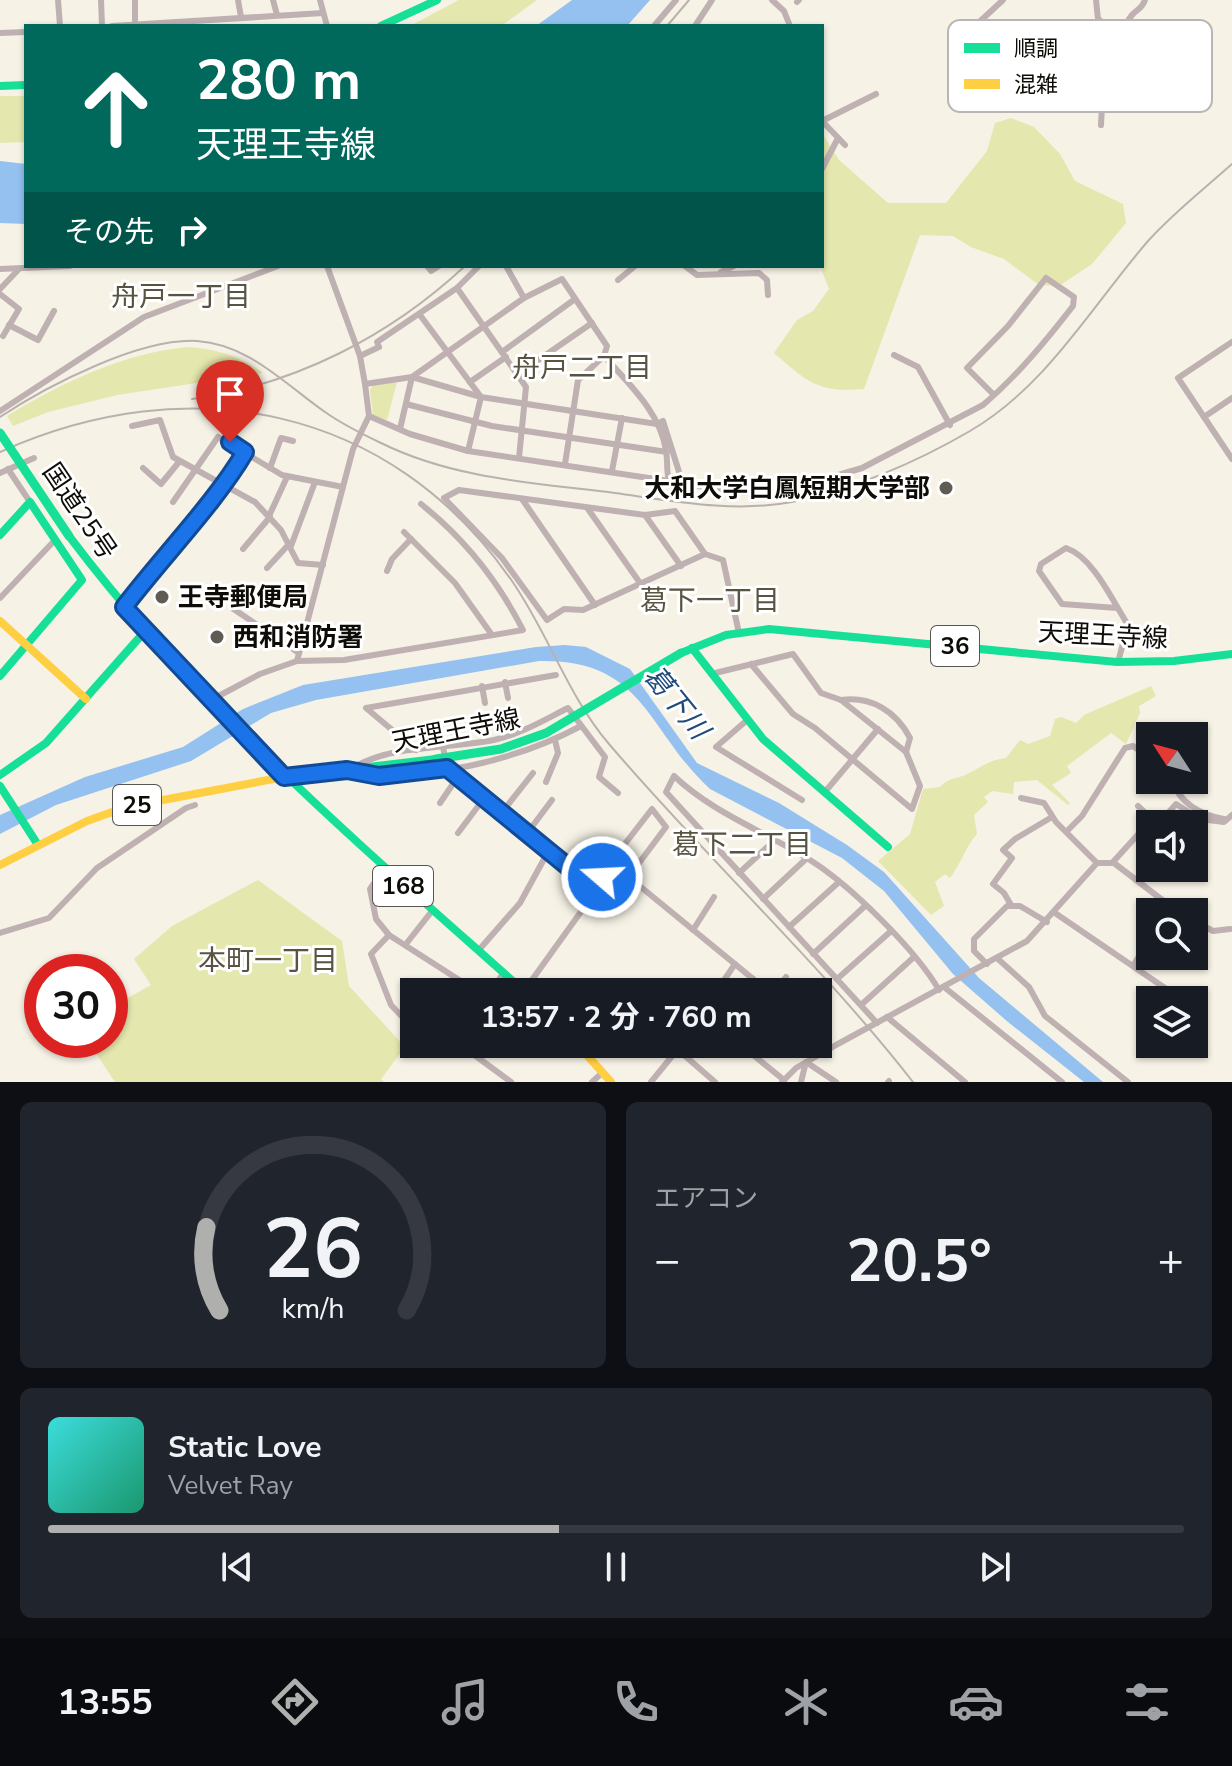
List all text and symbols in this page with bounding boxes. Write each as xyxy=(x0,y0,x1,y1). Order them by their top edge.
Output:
legend xyxy=(948,20,1212,112)
text: 順調 xyxy=(1014,34,1058,64)
text: 280 m xyxy=(196,42,361,119)
icon: ahead xyxy=(64,56,168,160)
text: 混雑 xyxy=(1014,70,1058,100)
text: 天理王寺線 xyxy=(196,121,376,170)
icon: right xyxy=(170,208,214,252)
text: その先 xyxy=(64,212,154,253)
district label: 舟戸一丁目 xyxy=(111,278,251,316)
district label: 舟戸二丁目 xyxy=(512,349,652,387)
pin xyxy=(196,360,264,442)
icon: arrive xyxy=(208,372,252,416)
street label: 国道25号 xyxy=(35,456,125,566)
place label: 大和大学白鳳短期大学部 xyxy=(644,471,930,506)
marker: 大和大学白鳳短期大学部 xyxy=(937,479,955,497)
place label: 王寺郵便局 xyxy=(178,580,308,615)
district label: 葛下一丁目 xyxy=(640,582,780,620)
marker: 王寺郵便局 xyxy=(153,588,171,606)
street label: 天理王寺線 xyxy=(1037,615,1169,656)
place label: 西和消防署 xyxy=(233,620,363,655)
road number: 36 xyxy=(931,626,979,666)
marker: 西和消防署 xyxy=(208,628,226,646)
water label: 葛下川 xyxy=(635,658,719,750)
street label: 天理王寺線 xyxy=(389,701,523,760)
north arrow xyxy=(1136,722,1208,794)
map controls xyxy=(1136,722,1208,1058)
road number: 25 xyxy=(113,785,161,825)
button: sound xyxy=(1136,810,1208,882)
district label: 葛下二丁目 xyxy=(672,826,812,864)
position arrow xyxy=(560,835,644,919)
road number: 168 xyxy=(373,866,433,906)
button: search xyxy=(1136,898,1208,970)
district label: 本町一丁目 xyxy=(198,942,338,980)
speed limit sign: 30 xyxy=(24,954,128,1058)
button: layers xyxy=(1136,986,1208,1058)
text: 13:57 · 2 分 · 760 m xyxy=(480,997,752,1038)
text: エアコン xyxy=(654,1181,758,1216)
text: 26 xyxy=(263,1193,363,1306)
text: 20.5° xyxy=(846,1220,992,1302)
text: − xyxy=(654,1231,680,1291)
text: + xyxy=(1158,1231,1184,1291)
text: km/h xyxy=(282,1289,344,1328)
text: Static Love xyxy=(168,1427,322,1468)
text: Velvet Ray xyxy=(168,1468,293,1503)
icon: previous xyxy=(215,1545,259,1589)
icon: pause xyxy=(594,1545,638,1589)
icon: next xyxy=(973,1545,1017,1589)
icon: directions xyxy=(267,1674,323,1730)
icon: music xyxy=(437,1674,493,1730)
icon: phone xyxy=(608,1674,664,1730)
icon: climate xyxy=(778,1674,834,1730)
icon: car xyxy=(948,1674,1004,1730)
icon: filters xyxy=(1119,1674,1175,1730)
text: 13:55 xyxy=(57,1678,153,1727)

